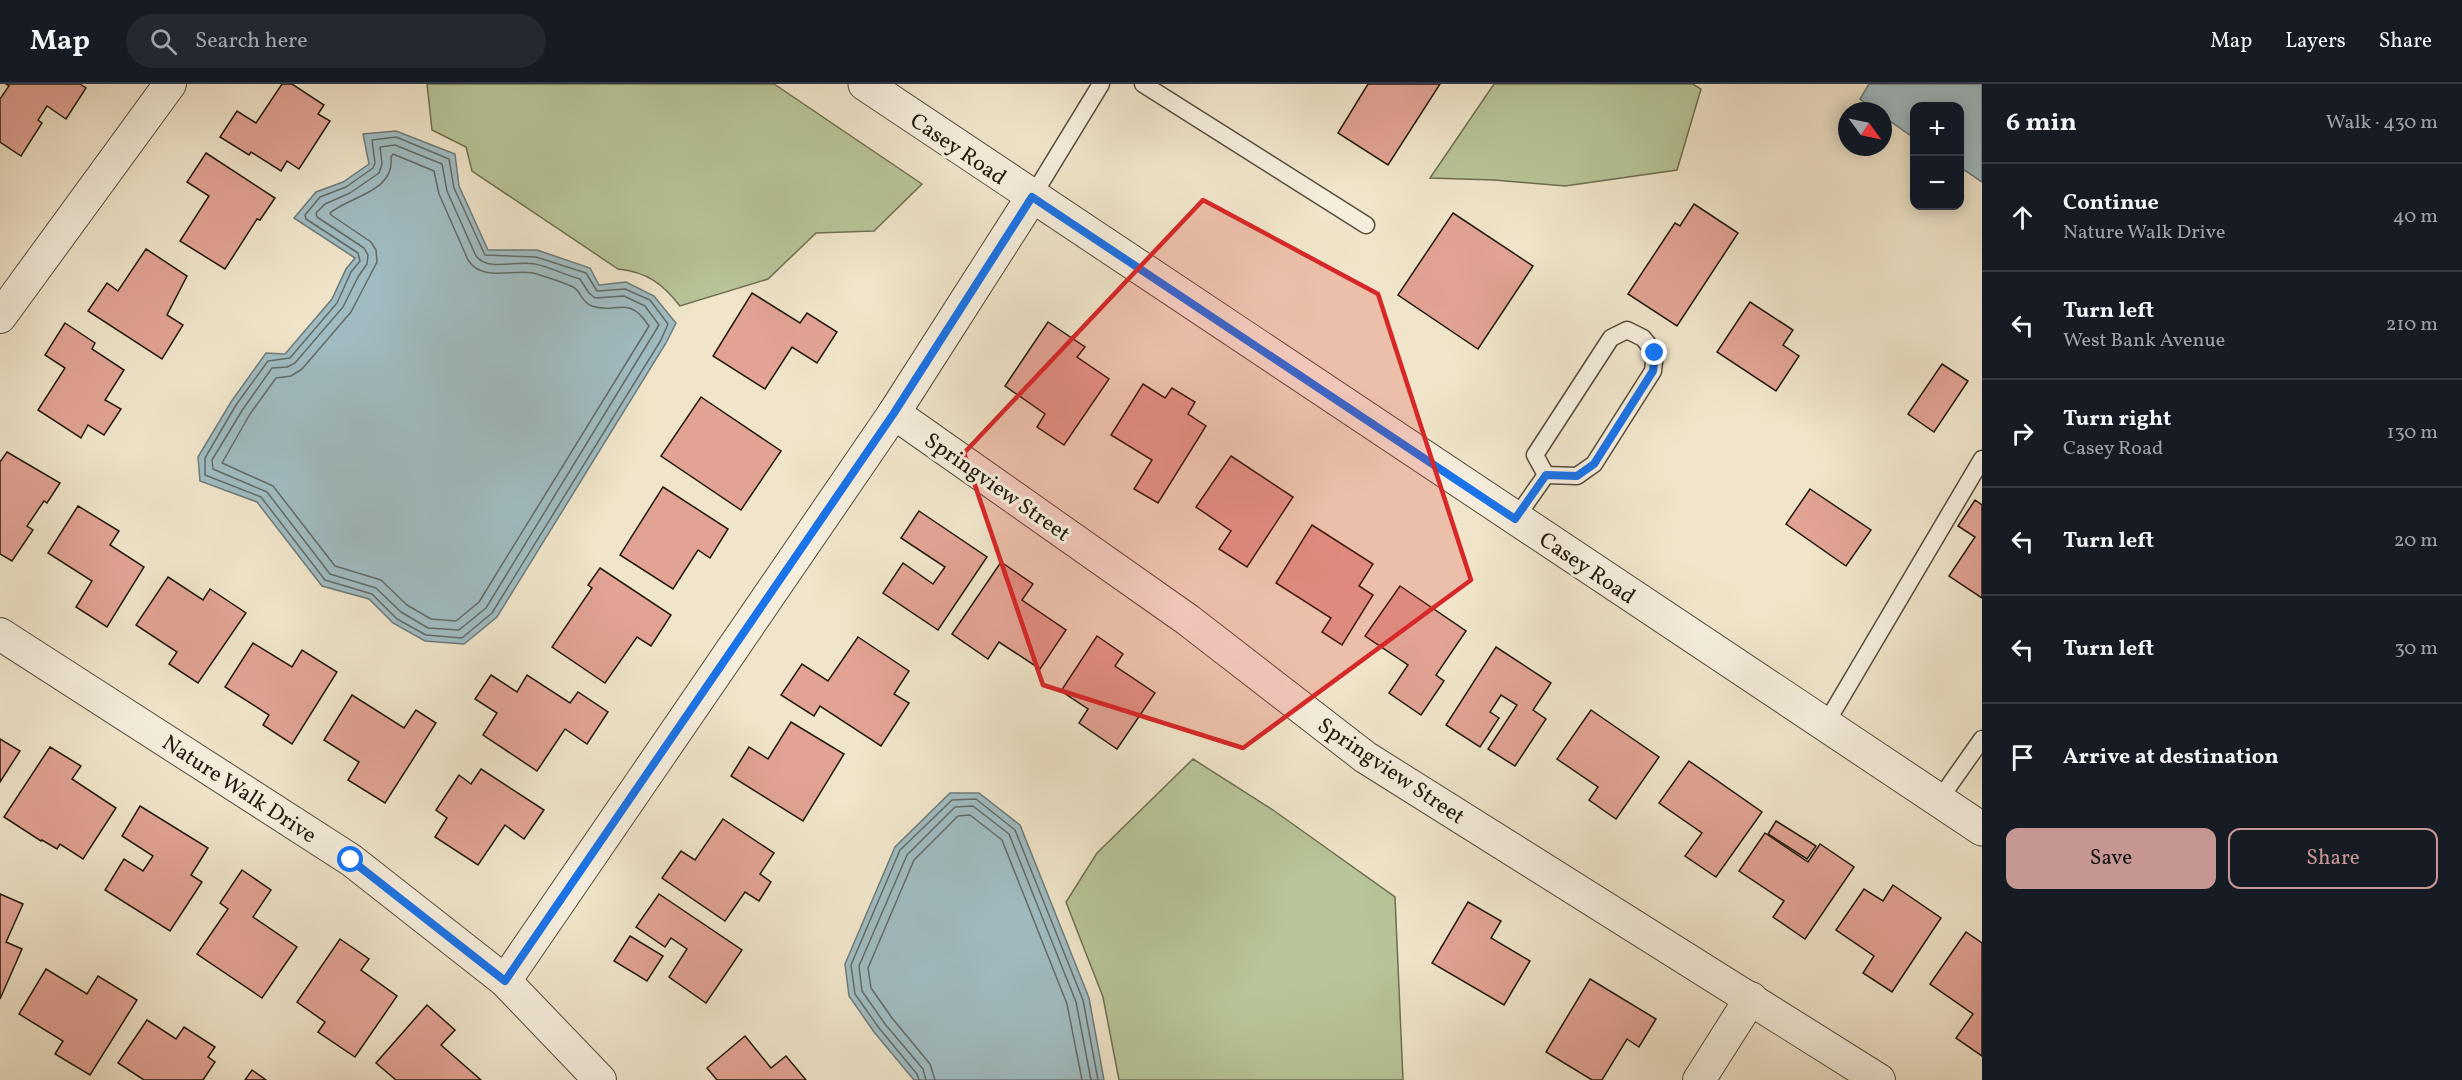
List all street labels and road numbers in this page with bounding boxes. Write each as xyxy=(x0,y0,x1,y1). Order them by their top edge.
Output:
street label: Casey Road xyxy=(903,106,1012,194)
street label: Springview Street xyxy=(917,426,1076,550)
street label: Casey Road xyxy=(1532,525,1641,613)
street label: Springview Street xyxy=(1311,711,1471,833)
street label: Nature Walk Drive xyxy=(155,728,322,852)

